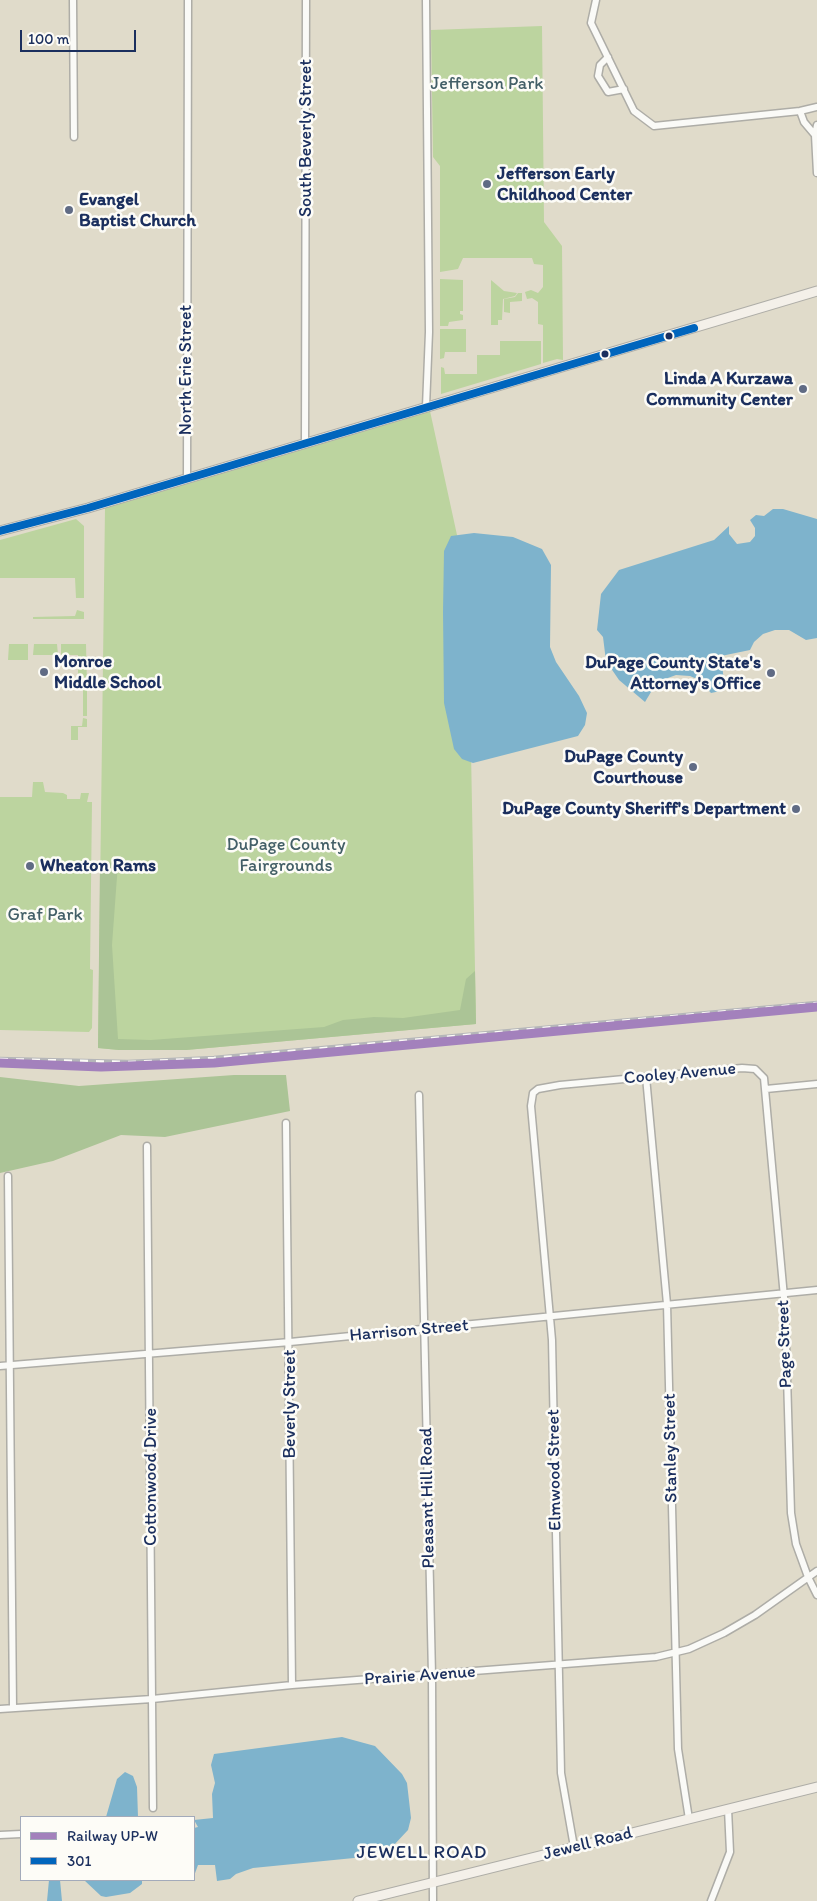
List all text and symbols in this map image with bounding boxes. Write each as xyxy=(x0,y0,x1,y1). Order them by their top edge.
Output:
scale bar xyxy=(22,20,139,52)
text: 100 m xyxy=(28,30,69,48)
street label: South Beverly Street xyxy=(295,59,317,217)
park label: Jefferson Park xyxy=(430,73,544,95)
place label: Jefferson Early Childhood Center xyxy=(497,163,632,205)
marker: Jefferson Early Childhood Center xyxy=(481,178,493,190)
place label: Evangel Baptist Church xyxy=(79,189,196,232)
marker: Evangel Baptist Church xyxy=(63,204,75,216)
street label: North Erie Street xyxy=(175,305,197,435)
unlabelled marker xyxy=(664,331,674,341)
unlabelled marker xyxy=(600,349,610,359)
place label: Linda A Kurzawa Community Center xyxy=(646,368,793,410)
marker: Linda A Kurzawa Community Center xyxy=(797,383,809,395)
place label: Monroe Middle School xyxy=(54,651,161,694)
place label: DuPage County State's Attorney's Office xyxy=(585,652,761,694)
marker: Monroe Middle School xyxy=(38,666,50,678)
marker: DuPage County State's Attorney's Office xyxy=(765,667,777,679)
place label: DuPage County Courthouse xyxy=(564,746,683,789)
marker: DuPage County Courthouse xyxy=(687,761,699,773)
place label: DuPage County Sheriff's Department xyxy=(502,798,786,820)
marker: DuPage County Sheriff's Department xyxy=(790,803,802,815)
park label: DuPage County Fairgrounds xyxy=(227,834,345,876)
place label: Wheaton Rams xyxy=(40,855,156,877)
marker: Wheaton Rams xyxy=(24,860,36,872)
park label: Graf Park xyxy=(7,904,83,926)
street label: Cooley Avenue xyxy=(623,1058,737,1090)
street label: Page Street xyxy=(773,1299,797,1389)
street label: Harrison Street xyxy=(349,1315,469,1347)
street label: Beverly Street xyxy=(279,1349,301,1459)
street label: Stanley Street xyxy=(659,1393,683,1503)
street label: Cottonwood Drive xyxy=(140,1408,162,1546)
street label: Elmwood Street xyxy=(543,1409,567,1531)
street label: Pleasant Hill Road xyxy=(416,1427,440,1569)
street label: Prairie Avenue xyxy=(364,1661,476,1691)
legend xyxy=(20,1816,195,1881)
street label: Jewell Road xyxy=(541,1822,635,1866)
text: Railway UP-W xyxy=(67,1827,158,1845)
district label: JEWELL ROAD xyxy=(355,1842,489,1864)
text: 301 xyxy=(67,1852,91,1870)

